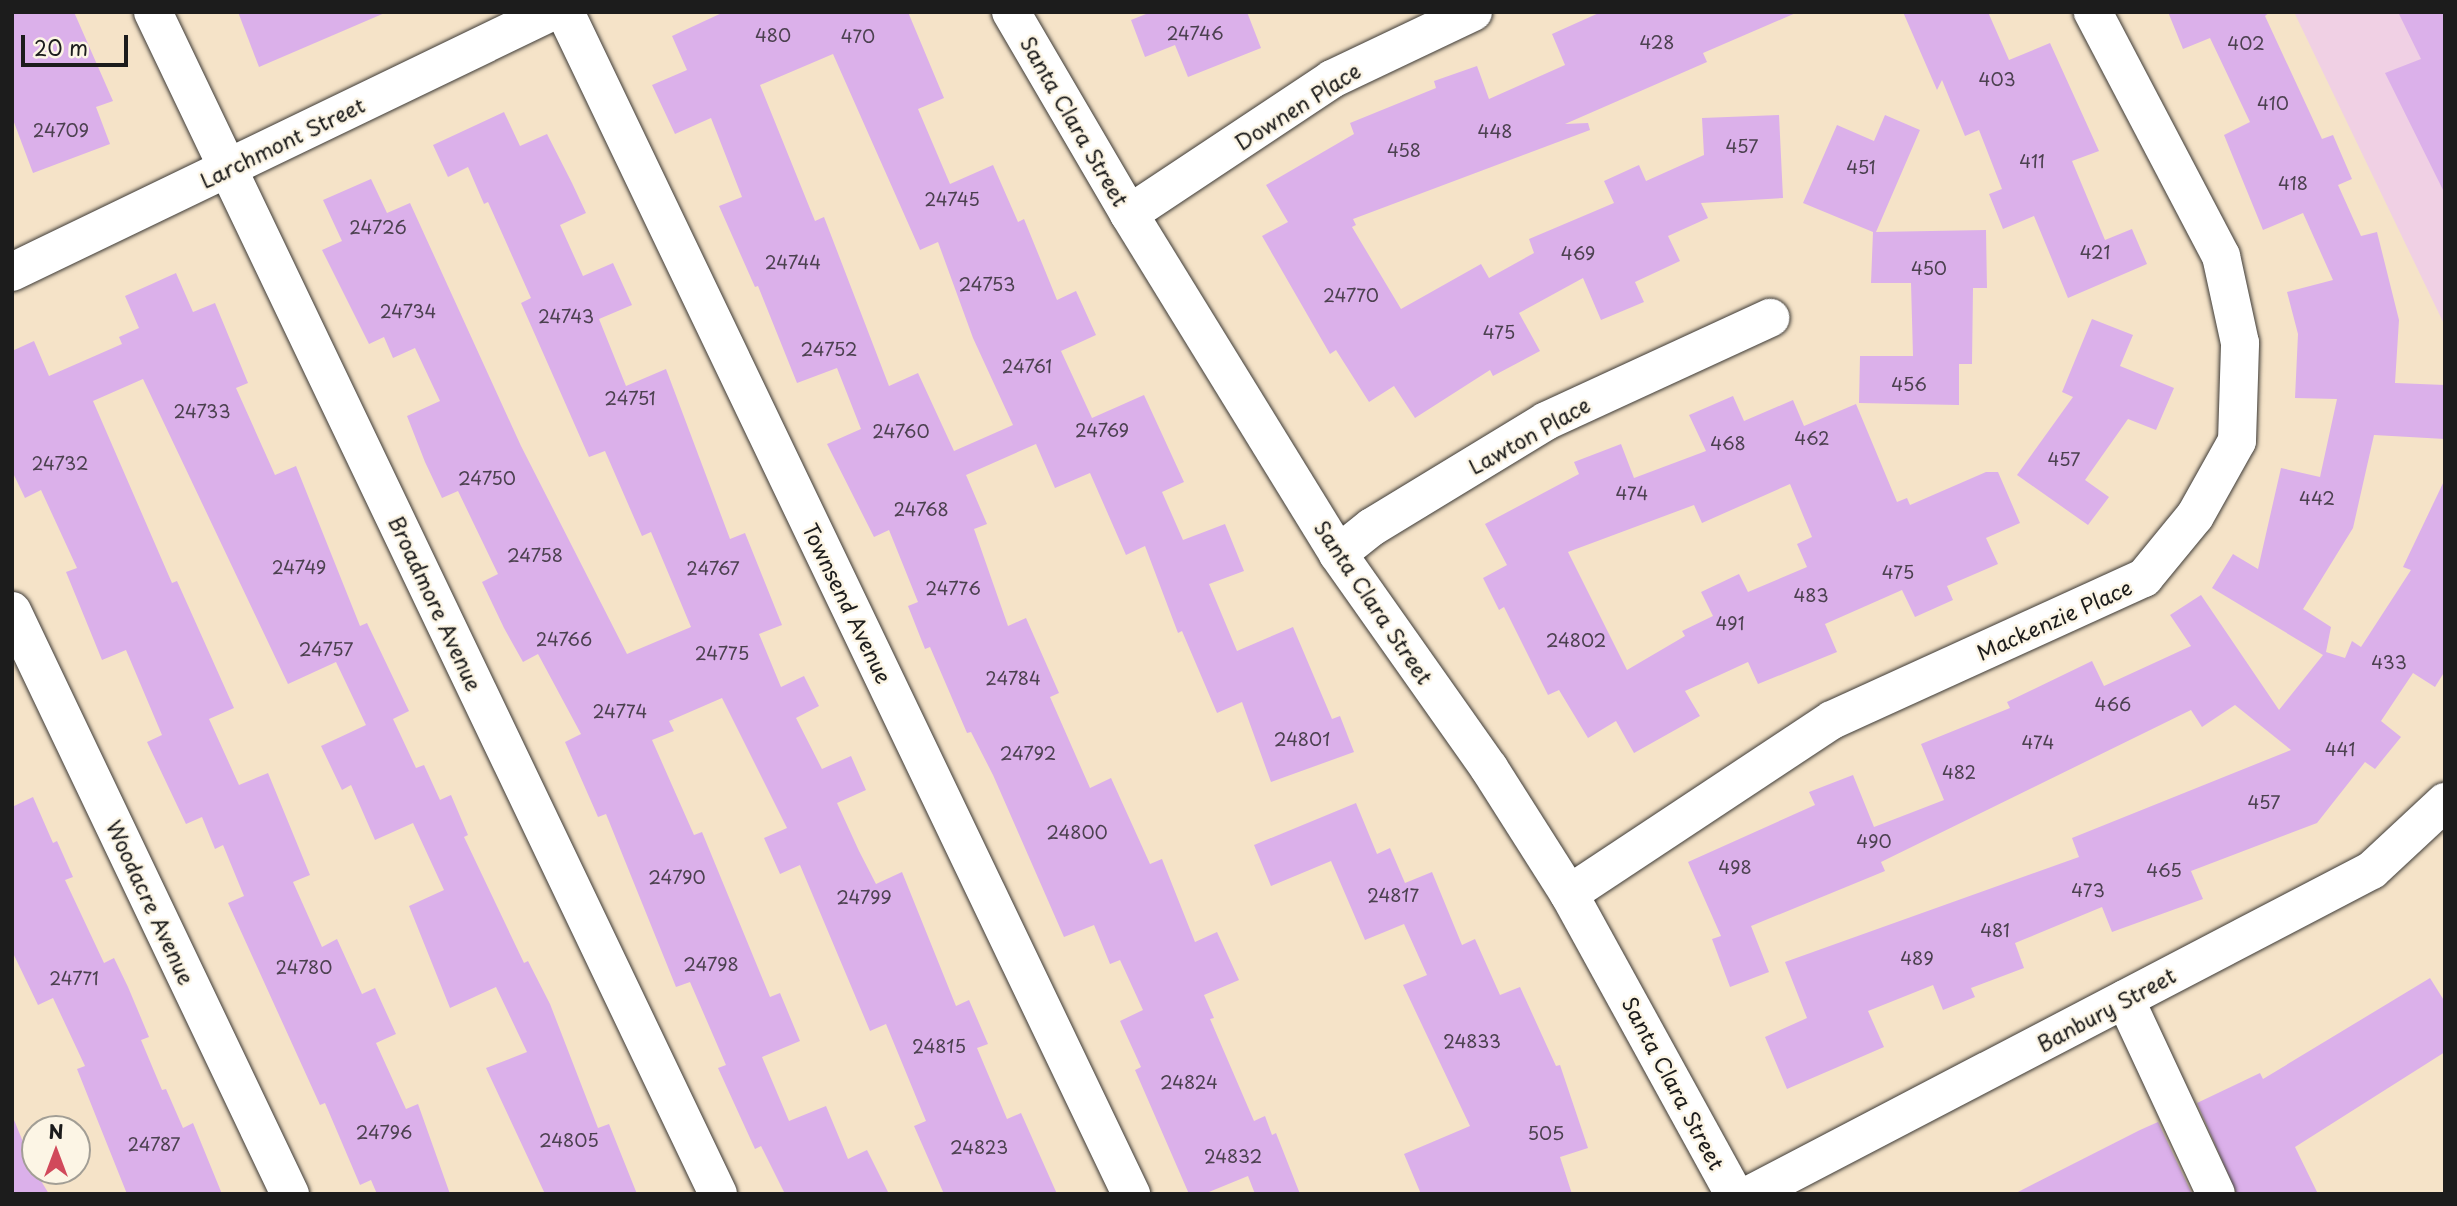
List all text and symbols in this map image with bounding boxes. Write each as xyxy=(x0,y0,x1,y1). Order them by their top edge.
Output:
scale bar xyxy=(24,21,131,65)
house number: 24746 xyxy=(1166,22,1224,44)
house number: 480 xyxy=(755,24,791,46)
house number: 470 xyxy=(841,25,875,47)
text: 20 m xyxy=(34,31,88,63)
street label: Santa Clara Street xyxy=(1016,31,1134,211)
house number: 428 xyxy=(1639,31,1675,53)
house number: 402 xyxy=(2227,32,2265,54)
street label: Downen Place xyxy=(1229,57,1365,155)
house number: 403 xyxy=(1979,68,2015,90)
street label: Larchmont Street xyxy=(196,91,368,193)
house number: 410 xyxy=(2257,92,2289,114)
house number: 24709 xyxy=(33,119,89,141)
house number: 448 xyxy=(1478,120,1512,142)
house number: 457 xyxy=(1726,135,1758,157)
house number: 458 xyxy=(1387,139,1421,161)
house number: 411 xyxy=(2019,150,2045,172)
house number: 451 xyxy=(1846,156,1876,178)
house number: 418 xyxy=(2278,172,2308,194)
house number: 24745 xyxy=(924,188,980,210)
house number: 24726 xyxy=(349,216,407,238)
house number: 421 xyxy=(2080,241,2110,263)
house number: 469 xyxy=(1561,242,1595,264)
house number: 24744 xyxy=(765,251,821,273)
house number: 450 xyxy=(1911,257,1947,279)
house number: 24753 xyxy=(959,273,1015,295)
house number: 24770 xyxy=(1323,284,1379,306)
house number: 24734 xyxy=(380,300,436,322)
house number: 24743 xyxy=(538,305,594,327)
house number: 475 xyxy=(1483,321,1515,343)
house number: 24752 xyxy=(801,338,857,360)
house number: 24761 xyxy=(1002,355,1052,377)
house number: 456 xyxy=(1891,373,1927,395)
house number: 24751 xyxy=(604,387,656,409)
street label: Lawton Place xyxy=(1464,391,1594,479)
house number: 24733 xyxy=(174,400,230,422)
house number: 24769 xyxy=(1075,419,1129,441)
house number: 24760 xyxy=(872,420,930,442)
house number: 462 xyxy=(1794,427,1830,449)
house number: 468 xyxy=(1710,432,1746,454)
house number: 457 xyxy=(2048,448,2080,470)
house number: 24732 xyxy=(31,452,89,474)
house number: 24750 xyxy=(458,467,516,489)
house number: 474 xyxy=(1615,482,1649,504)
house number: 442 xyxy=(2299,487,2335,509)
house number: 24768 xyxy=(893,498,949,520)
street label: Broadmore Avenue xyxy=(384,511,488,695)
street label: Santa Clara Street xyxy=(1310,515,1438,689)
street label: Townsend Avenue xyxy=(798,519,898,687)
house number: 24758 xyxy=(507,544,563,566)
house number: 24749 xyxy=(272,556,326,578)
house number: 24767 xyxy=(686,557,740,579)
house number: 475 xyxy=(1882,561,1914,583)
street label: Mackenzie Place xyxy=(1973,574,2135,664)
house number: 24776 xyxy=(925,577,981,599)
house number: 483 xyxy=(1793,584,1829,606)
house number: 491 xyxy=(1716,612,1744,634)
house number: 24766 xyxy=(536,628,592,650)
house number: 24802 xyxy=(1546,629,1606,651)
house number: 24757 xyxy=(299,638,353,660)
house number: 24775 xyxy=(695,642,749,664)
house number: 433 xyxy=(2371,651,2407,673)
house number: 24784 xyxy=(985,667,1041,689)
house number: 466 xyxy=(2095,693,2131,715)
house number: 24774 xyxy=(593,700,647,722)
house number: 24801 xyxy=(1274,728,1330,750)
house number: 474 xyxy=(2021,731,2055,753)
house number: 441 xyxy=(2325,738,2355,760)
house number: 24792 xyxy=(1000,742,1056,764)
house number: 482 xyxy=(1942,761,1976,783)
house number: 457 xyxy=(2248,791,2280,813)
street label: Woodacre Avenue xyxy=(102,816,200,988)
house number: 24800 xyxy=(1046,821,1108,843)
house number: 490 xyxy=(1856,830,1892,852)
house number: 498 xyxy=(1718,856,1752,878)
house number: 465 xyxy=(2146,859,2182,881)
house number: 24790 xyxy=(648,866,706,888)
house number: 473 xyxy=(2071,879,2105,901)
house number: 24817 xyxy=(1367,884,1419,906)
house number: 24799 xyxy=(836,886,892,908)
house number: 481 xyxy=(1980,919,2010,941)
house number: 489 xyxy=(1900,947,1934,969)
house number: 24798 xyxy=(683,953,739,975)
house number: 24780 xyxy=(276,956,332,978)
street label: Banbury Street xyxy=(2032,962,2180,1056)
house number: 24771 xyxy=(49,967,99,989)
street label: Santa Clara Street xyxy=(1618,992,1730,1174)
house number: 24833 xyxy=(1443,1030,1501,1052)
house number: 24815 xyxy=(912,1035,966,1057)
house number: 24824 xyxy=(1160,1071,1218,1093)
north arrow xyxy=(21,1115,91,1185)
text: N xyxy=(48,1117,64,1145)
house number: 24796 xyxy=(356,1121,412,1143)
house number: 505 xyxy=(1528,1122,1564,1144)
house number: 24805 xyxy=(539,1129,599,1151)
house number: 24787 xyxy=(128,1133,180,1155)
house number: 24823 xyxy=(950,1136,1008,1158)
house number: 24832 xyxy=(1204,1145,1262,1167)

